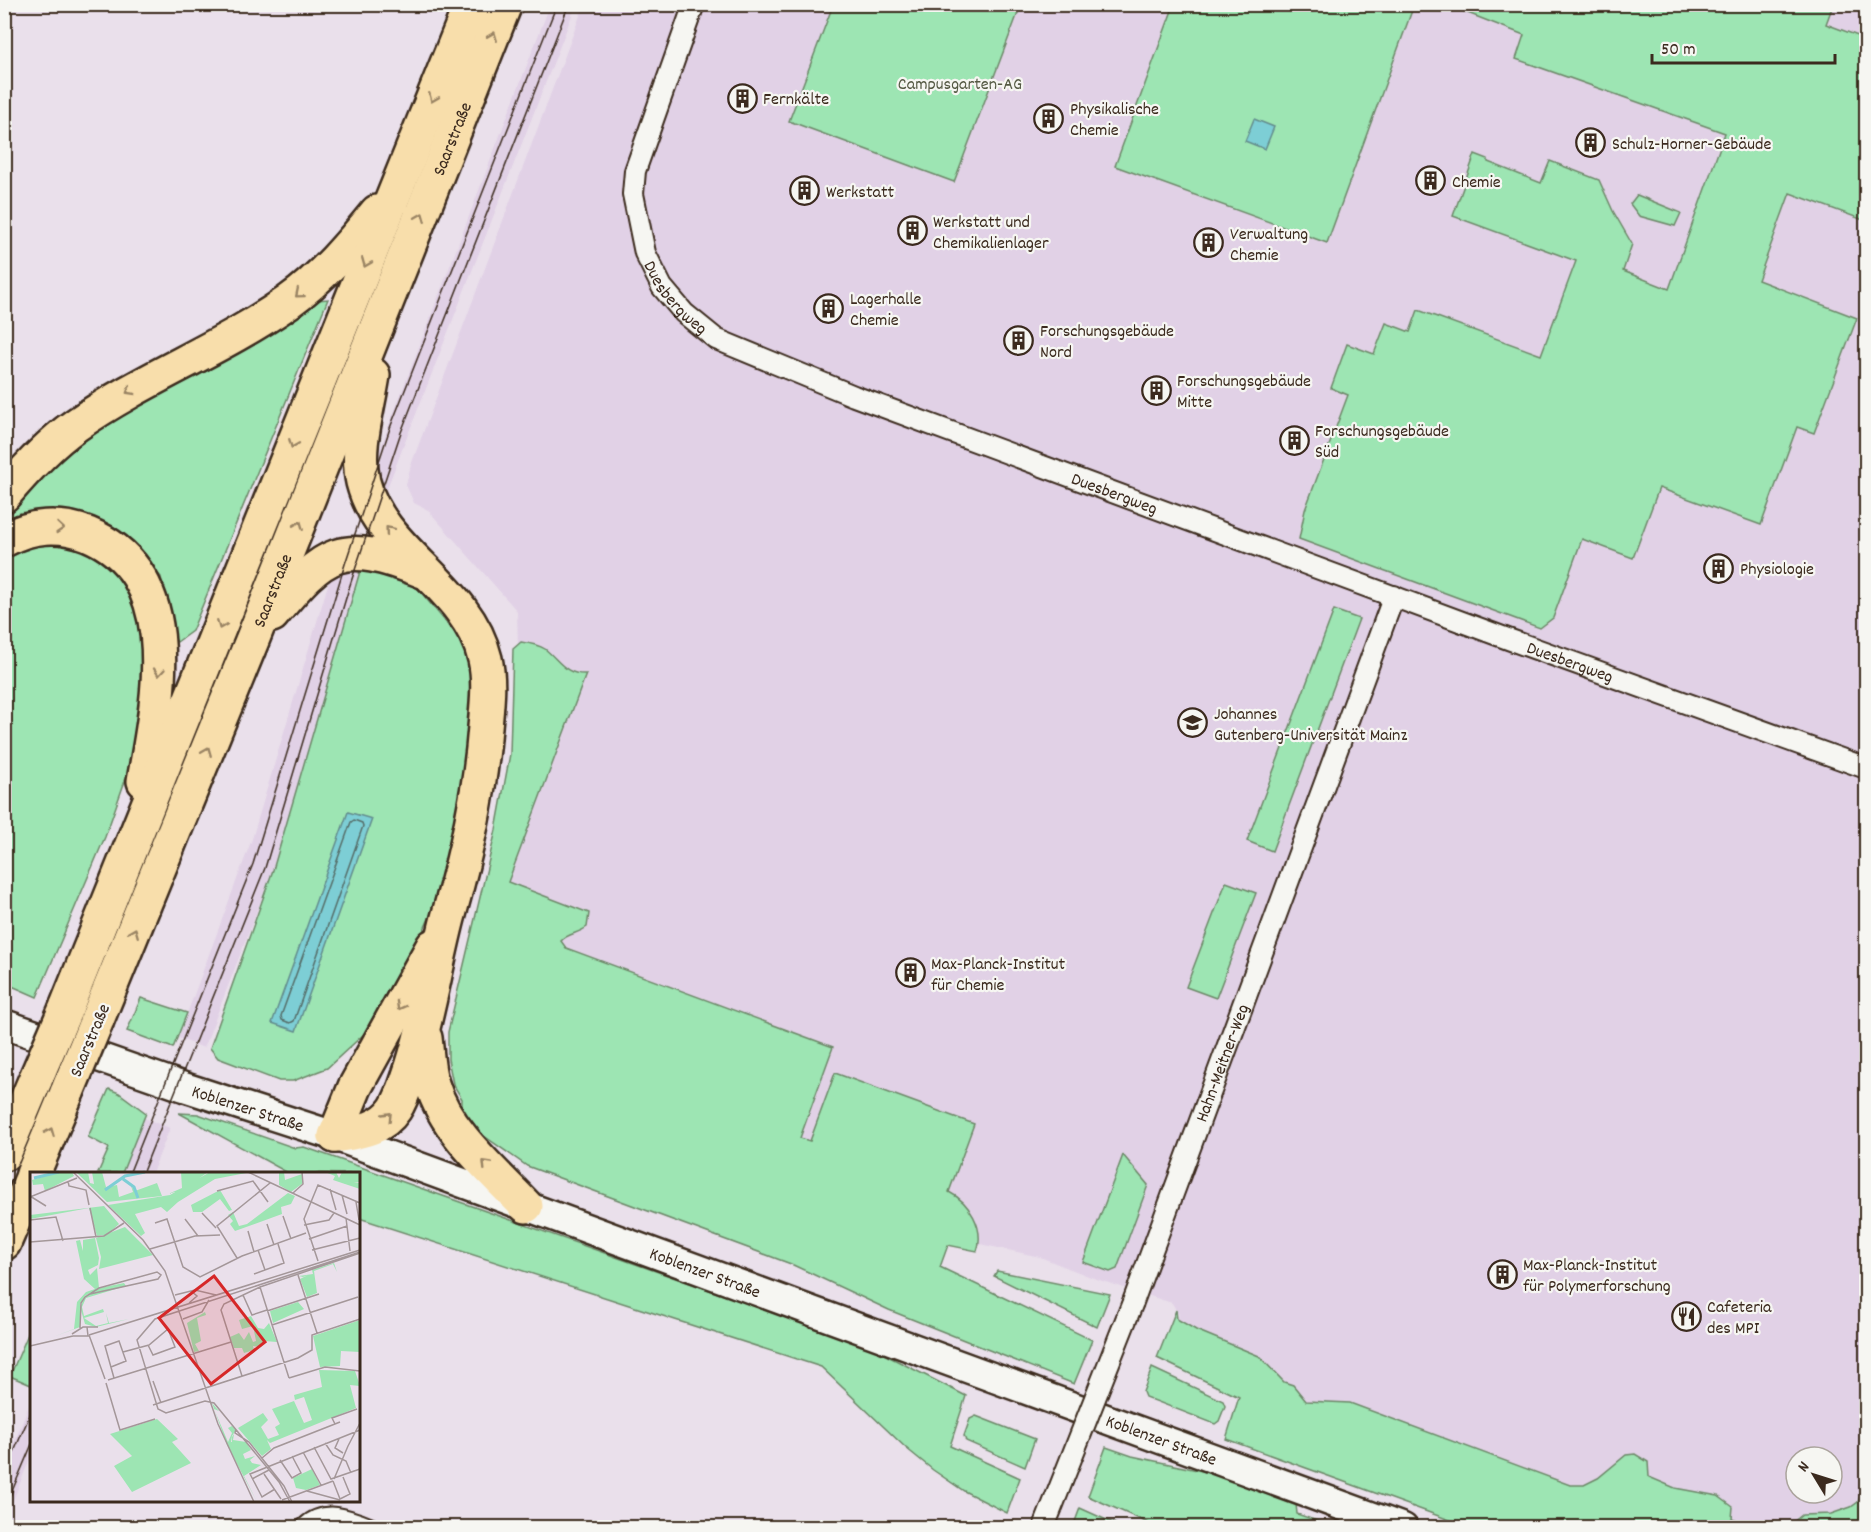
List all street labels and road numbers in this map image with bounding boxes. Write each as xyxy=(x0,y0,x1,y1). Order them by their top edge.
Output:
street label: Saarstraße xyxy=(428,99,480,180)
street label: Duesbergweg xyxy=(636,257,712,342)
street label: Duesbergweg xyxy=(1067,468,1160,523)
street label: Saarstraße xyxy=(248,551,300,632)
street label: Duesbergweg xyxy=(1523,637,1616,691)
street label: Saarstraße xyxy=(65,1000,118,1081)
street label: Hahn-Meitner-Weg xyxy=(1191,1001,1257,1126)
street label: Koblenzer Straße xyxy=(188,1080,307,1140)
street label: Koblenzer Straße xyxy=(646,1242,764,1306)
street label: Koblenzer Straße xyxy=(1102,1410,1220,1474)

